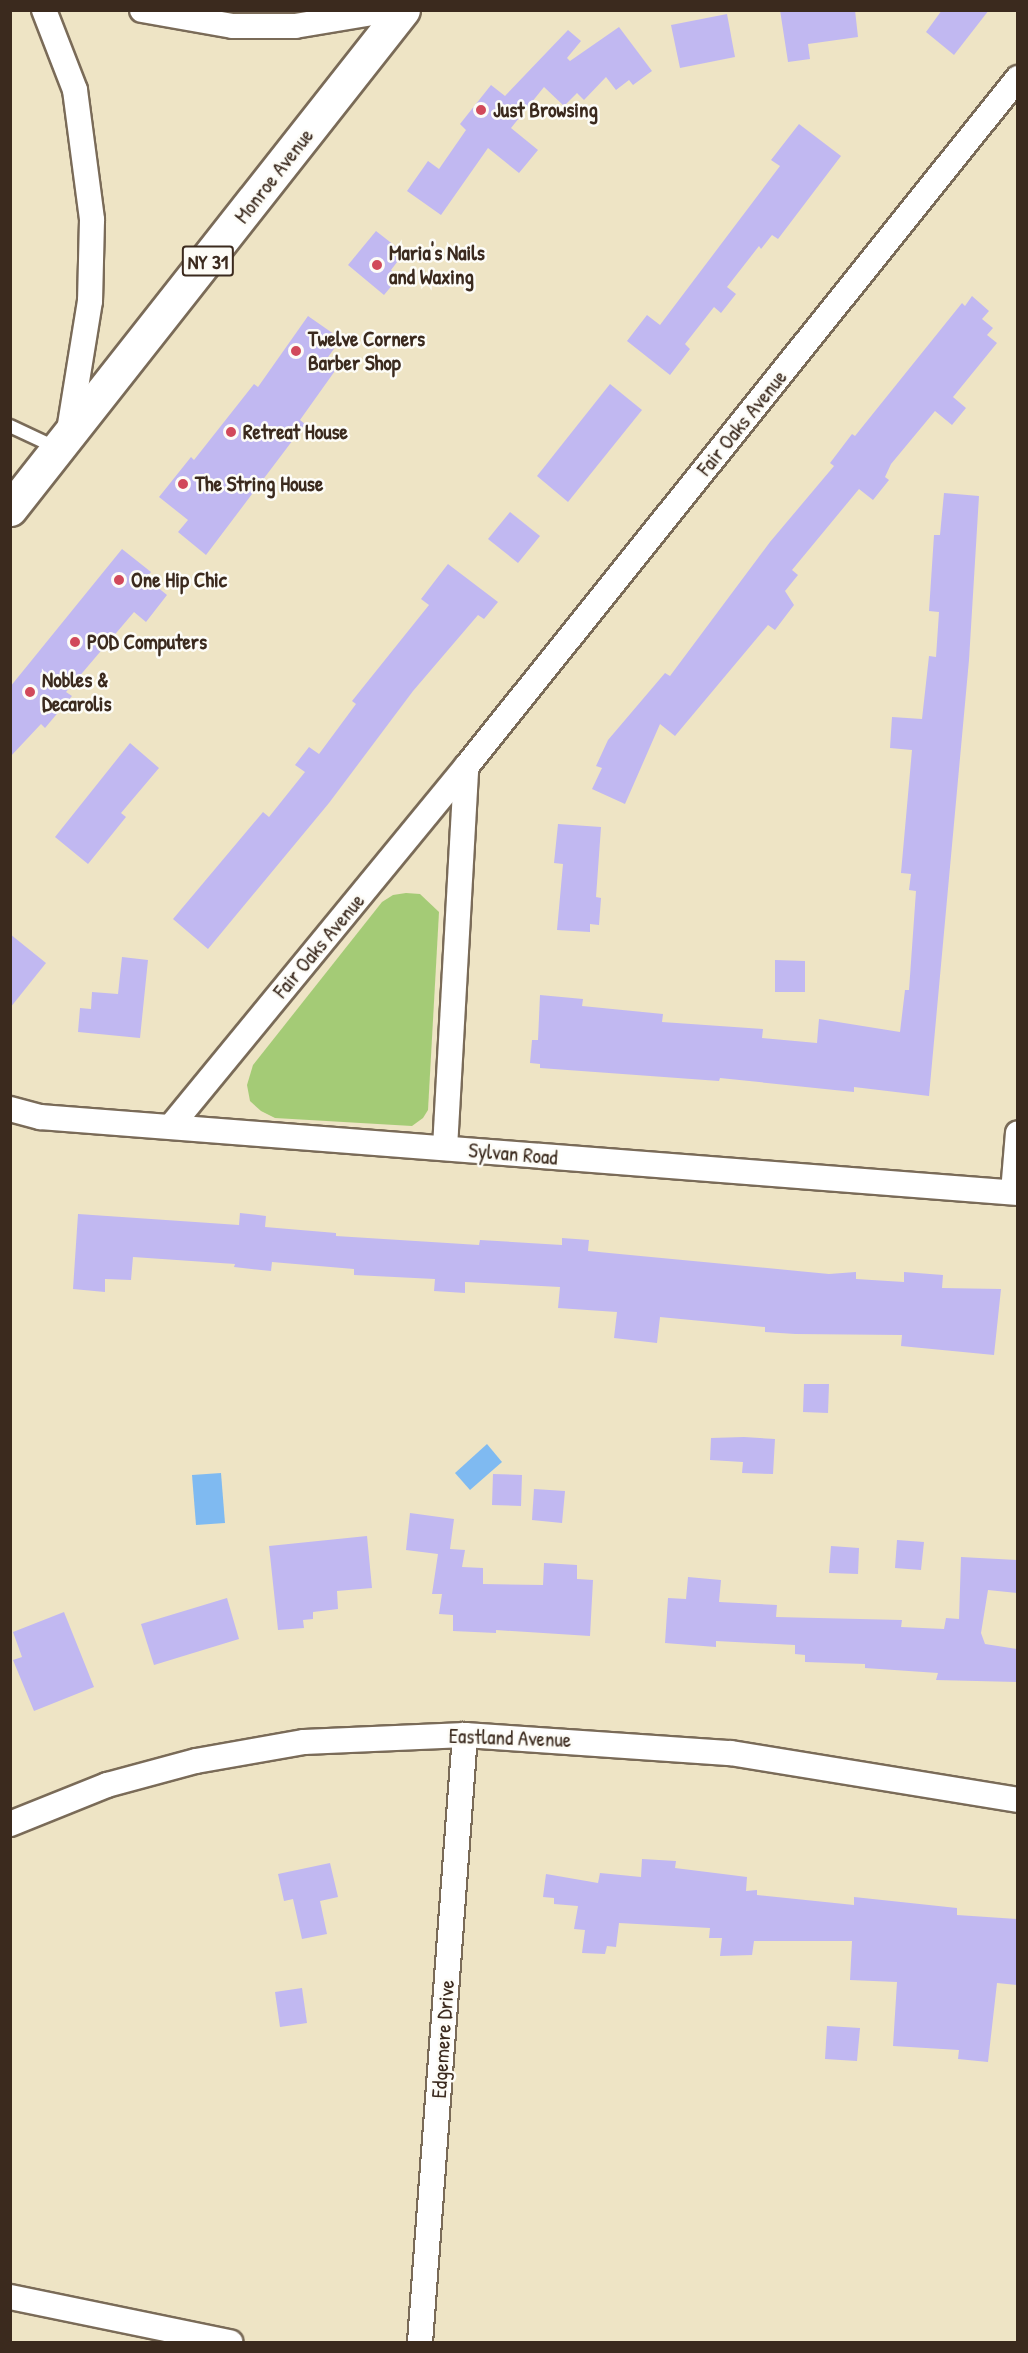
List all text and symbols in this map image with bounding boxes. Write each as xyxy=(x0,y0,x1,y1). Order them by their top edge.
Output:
place label: Just Browsing xyxy=(493,97,598,123)
marker: Just Browsing xyxy=(474,103,488,117)
street label: Monroe Avenue xyxy=(229,124,319,228)
place label: Maria's Nails and Waxing xyxy=(389,240,485,290)
road number: NY 31 xyxy=(181,244,235,278)
marker: Maria's Nails and Waxing xyxy=(370,258,384,272)
place label: Twelve Corners Barber Shop xyxy=(308,326,425,376)
marker: Twelve Corners Barber Shop xyxy=(289,344,303,358)
street label: Fair Oaks Avenue xyxy=(692,365,792,481)
place label: Retreat House xyxy=(243,419,348,445)
marker: Retreat House xyxy=(224,425,238,439)
place label: The String House xyxy=(195,471,323,497)
marker: The String House xyxy=(176,477,190,491)
place label: One Hip Chic xyxy=(131,567,227,593)
marker: One Hip Chic xyxy=(112,573,126,587)
place label: POD Computers xyxy=(87,629,207,655)
marker: POD Computers xyxy=(68,635,82,649)
place label: Nobles & Decarolis xyxy=(42,667,112,717)
marker: Nobles & Decarolis xyxy=(23,685,37,699)
street label: Fair Oaks Avenue xyxy=(268,889,370,1003)
street label: Sylvan Road xyxy=(467,1138,559,1170)
street label: Eastland Avenue xyxy=(448,1723,572,1753)
street label: Edgemere Drive xyxy=(426,1979,460,2099)

